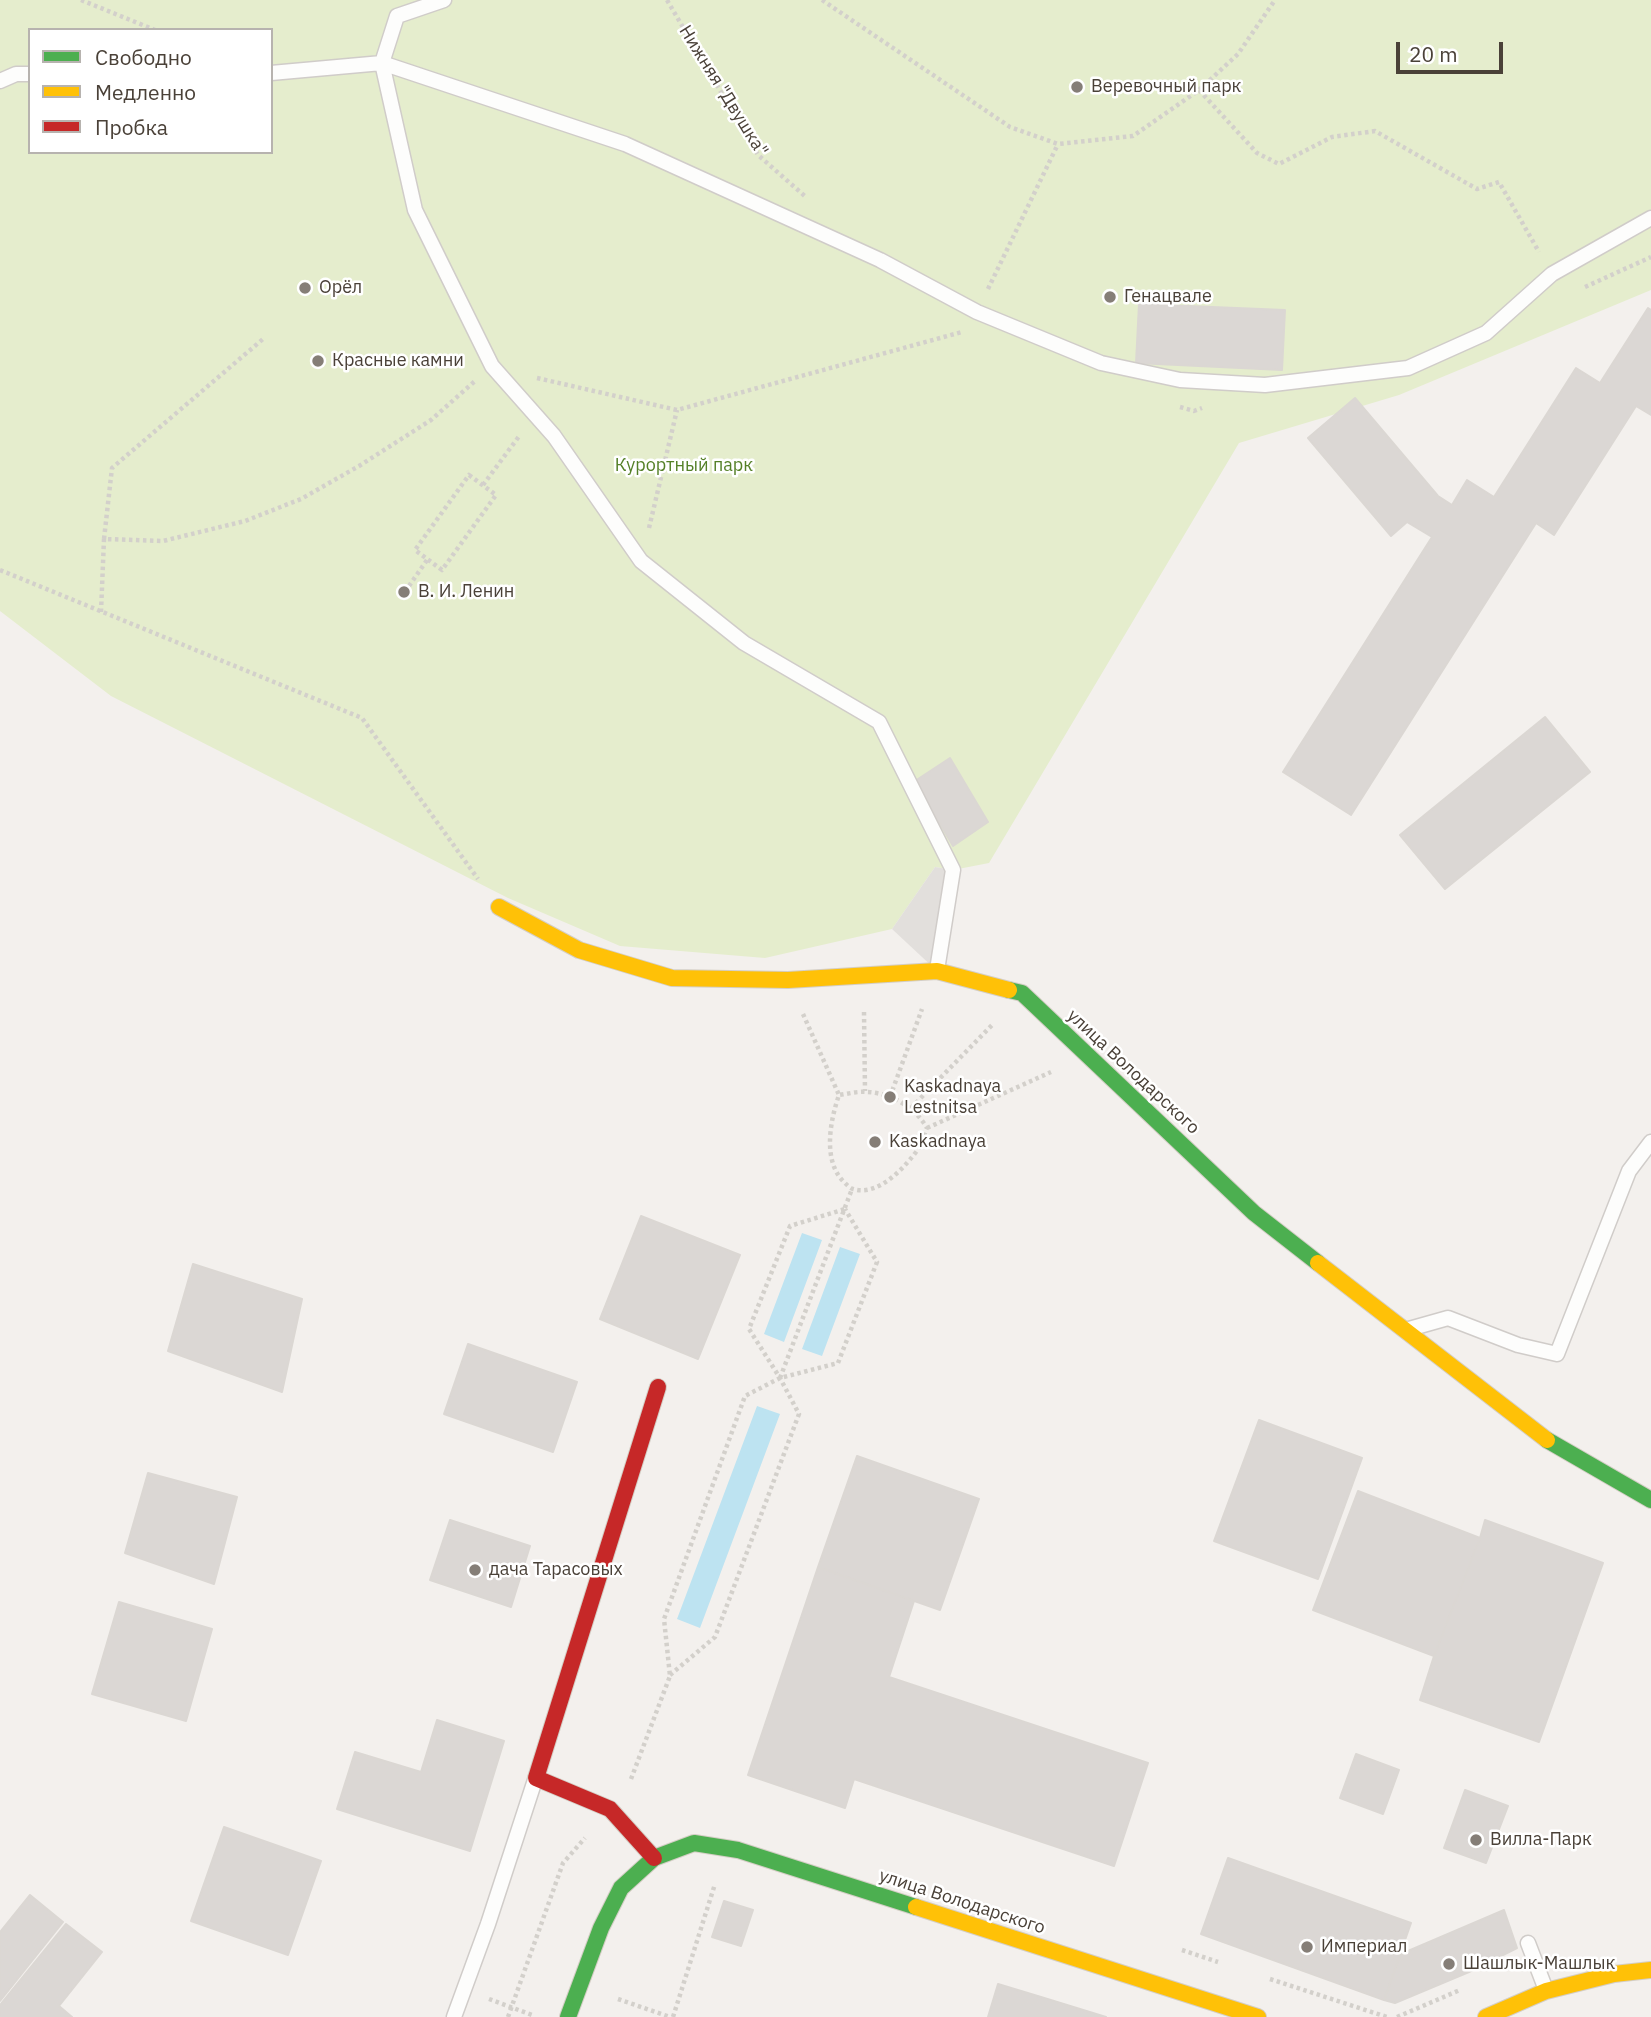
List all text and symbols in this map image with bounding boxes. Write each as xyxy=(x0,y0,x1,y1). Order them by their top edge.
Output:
street label: Нижняя "Двушка" xyxy=(674,21,772,161)
legend xyxy=(28,28,273,154)
scale bar xyxy=(1399,28,1506,72)
text: 20 m xyxy=(1409,40,1458,68)
text: Свободно xyxy=(95,43,192,71)
place label: Веревочный парк xyxy=(1091,76,1241,98)
text: Медленно xyxy=(95,78,196,106)
marker: Веревочный парк xyxy=(1069,79,1085,95)
text: Пробка xyxy=(95,113,168,141)
place label: Орёл xyxy=(319,277,362,299)
marker: Орёл xyxy=(297,280,313,296)
place label: Генацвале xyxy=(1124,286,1212,308)
marker: Генацвале xyxy=(1102,289,1118,305)
place label: Красные камни xyxy=(332,350,464,372)
marker: Красные камни xyxy=(310,353,326,369)
park label: Курортный парк xyxy=(615,455,753,477)
place label: В. И. Ленин xyxy=(418,581,514,603)
marker: В. И. Ленин xyxy=(396,584,412,600)
street label: улица Володарского xyxy=(1062,1005,1204,1139)
place label: Kaskadnaya Lestnitsa xyxy=(904,1076,1001,1118)
marker: Kaskadnaya Lestnitsa xyxy=(882,1089,898,1105)
place label: Kaskadnaya xyxy=(889,1131,986,1153)
marker: Kaskadnaya xyxy=(867,1134,883,1150)
place label: дача Тарасовых xyxy=(489,1559,623,1581)
marker: дача Тарасовых xyxy=(467,1562,483,1578)
place label: Вилла-Парк xyxy=(1490,1829,1592,1851)
marker: Вилла-Парк xyxy=(1468,1832,1484,1848)
street label: улица Володарского xyxy=(876,1865,1048,1939)
place label: Империал xyxy=(1321,1936,1407,1958)
marker: Империал xyxy=(1299,1939,1315,1955)
place label: Шашлык-Машлык xyxy=(1463,1953,1615,1975)
marker: Шашлык-Машлык xyxy=(1441,1956,1457,1972)

